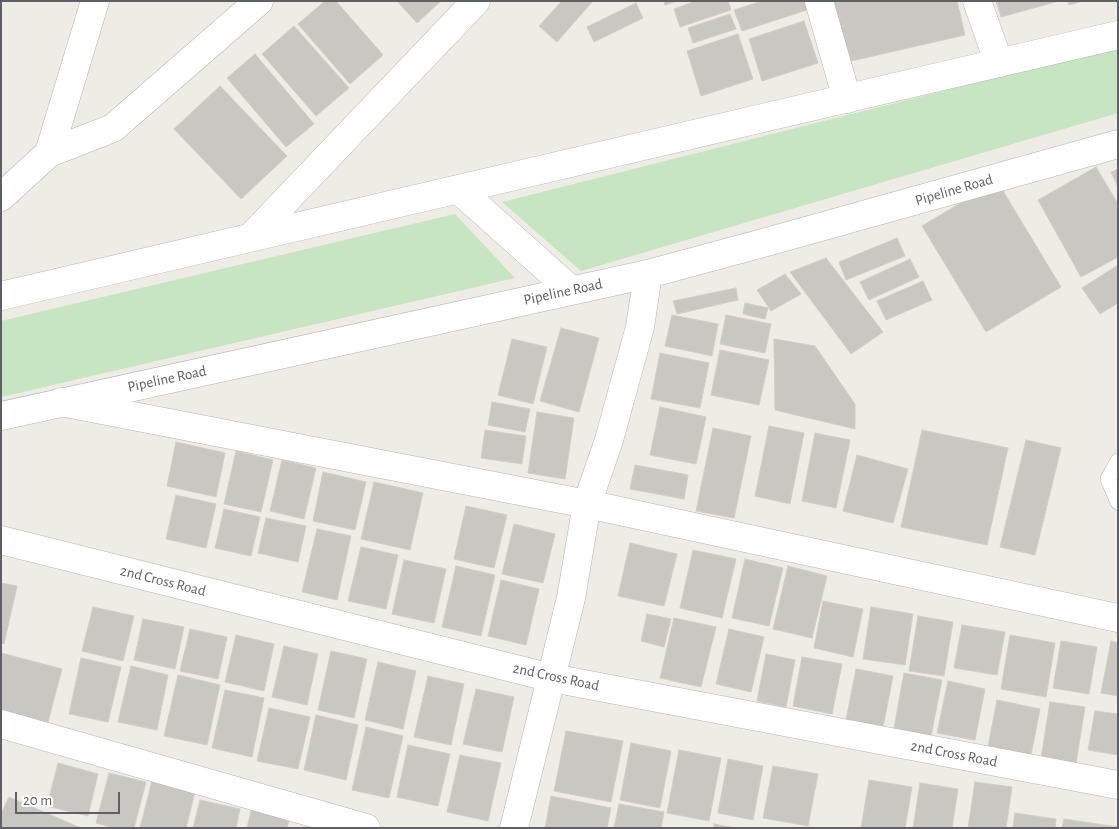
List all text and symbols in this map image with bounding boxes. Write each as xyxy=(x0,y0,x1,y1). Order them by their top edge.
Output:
street label: Pipeline Road xyxy=(913,170,995,210)
street label: Pipeline Road xyxy=(522,275,604,309)
street label: Pipeline Road xyxy=(126,362,208,396)
street label: 2nd Cross Road xyxy=(118,562,208,600)
street label: 2nd Cross Road xyxy=(511,659,601,695)
street label: 2nd Cross Road xyxy=(909,737,999,771)
scale bar xyxy=(18,782,122,814)
text: 20 m xyxy=(23,793,52,808)

